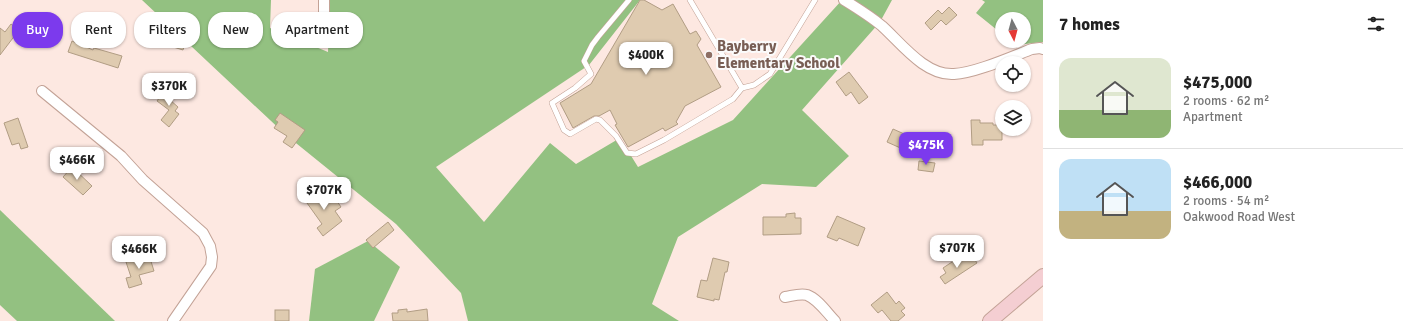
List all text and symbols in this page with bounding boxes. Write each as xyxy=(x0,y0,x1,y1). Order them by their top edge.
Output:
chip: Buy xyxy=(12,12,63,48)
chip: Rent xyxy=(71,12,126,48)
chip: Filters xyxy=(134,12,200,48)
chip: New xyxy=(208,12,263,48)
chip: Apartment xyxy=(271,12,363,48)
north arrow xyxy=(995,12,1031,48)
map controls xyxy=(995,12,1031,136)
icon: filters xyxy=(1365,13,1387,35)
text: 7 homes xyxy=(1059,14,1120,35)
place label: Bayberry Elementary School xyxy=(717,37,840,72)
pin: $400K xyxy=(618,42,674,76)
text: $400K xyxy=(628,47,664,63)
marker: Bayberry Elementary School xyxy=(704,50,714,60)
button: locate xyxy=(995,56,1031,92)
text: $475,000 xyxy=(1183,72,1252,93)
pin: $370K xyxy=(141,73,197,107)
icon: home xyxy=(1091,74,1139,122)
text: $370K xyxy=(151,78,187,94)
text: 2 rooms · 62 m² xyxy=(1183,93,1269,109)
button: layers xyxy=(995,100,1031,136)
text: Apartment xyxy=(1183,109,1243,125)
pin: $475K xyxy=(898,132,954,166)
text: $475K xyxy=(908,137,944,153)
pin: $466K xyxy=(49,147,105,181)
text: $466K xyxy=(59,152,95,168)
text: $466,000 xyxy=(1183,172,1252,193)
icon: home xyxy=(1091,175,1139,223)
pin: $707K xyxy=(296,177,352,211)
text: $707K xyxy=(306,182,342,198)
text: 2 rooms · 54 m² xyxy=(1183,193,1269,209)
text: Oakwood Road West xyxy=(1183,209,1295,225)
pin: $707K xyxy=(929,235,985,269)
pin: $466K xyxy=(111,236,167,270)
text: $707K xyxy=(939,240,975,256)
text: $466K xyxy=(121,241,157,257)

